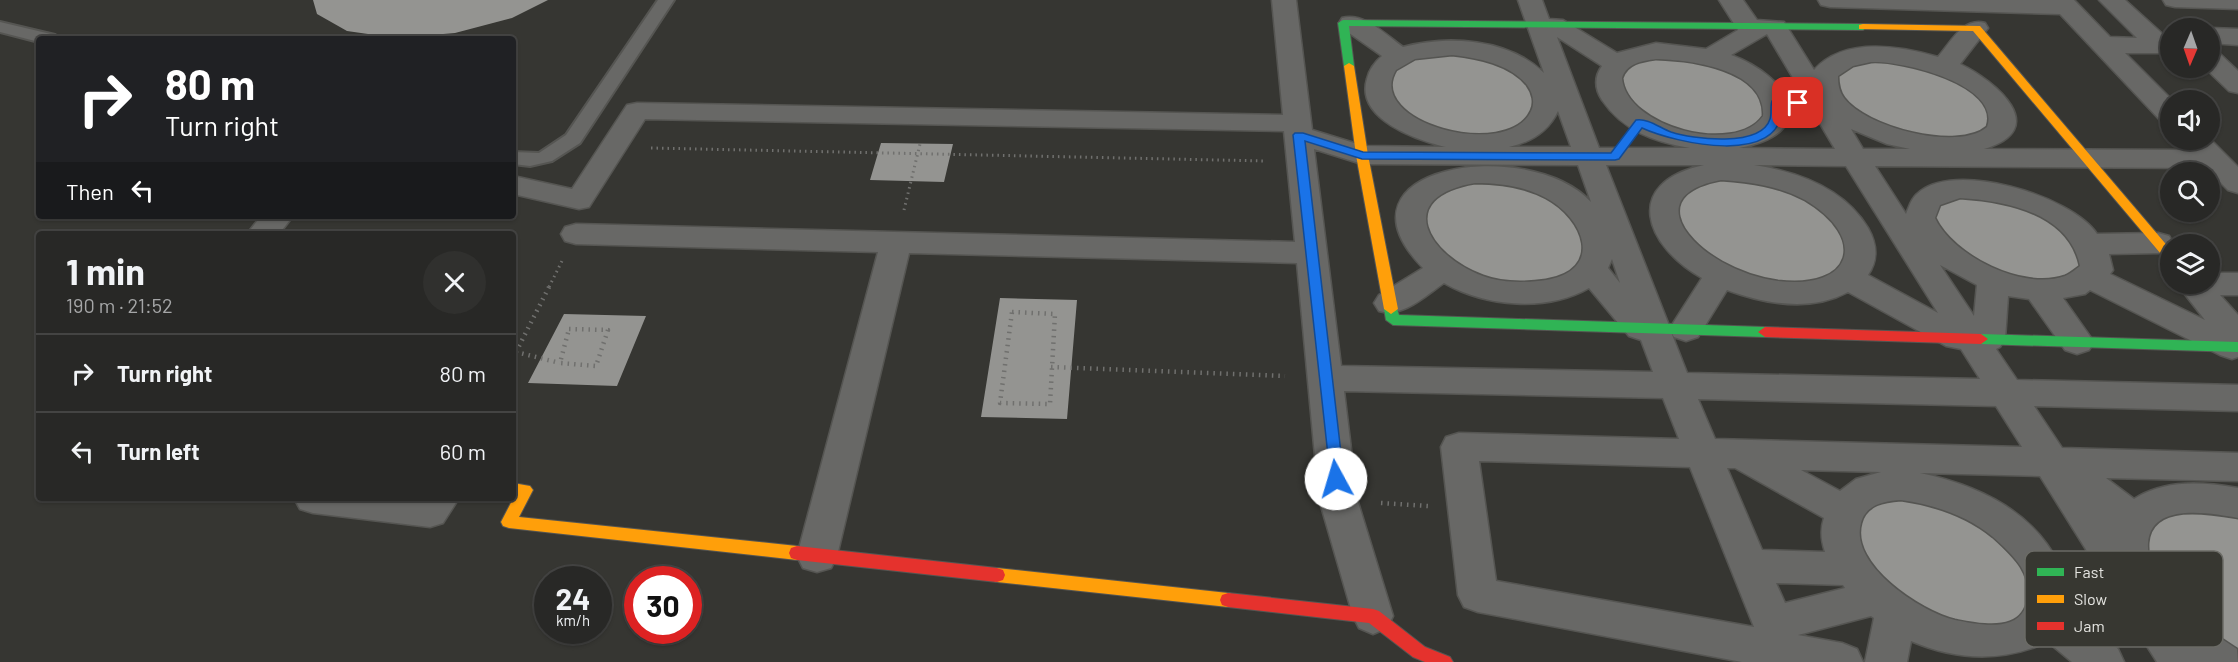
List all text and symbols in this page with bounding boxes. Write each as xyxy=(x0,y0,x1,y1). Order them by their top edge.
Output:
north arrow xyxy=(2160,18,2220,78)
map controls xyxy=(2160,18,2220,294)
text: 80 m xyxy=(165,58,255,108)
icon: right xyxy=(66,60,144,138)
pin xyxy=(1772,77,1823,128)
icon: arrive xyxy=(1781,86,1814,119)
button: sound xyxy=(2160,90,2220,150)
text: Turn right xyxy=(165,109,279,141)
button: search xyxy=(2160,162,2220,222)
icon: left xyxy=(126,174,159,207)
text: Then xyxy=(66,178,114,204)
button: layers xyxy=(2160,234,2220,294)
text: 1 min xyxy=(66,249,145,292)
button: close xyxy=(423,251,486,314)
text: 190 m · 21:52 xyxy=(66,293,173,317)
icon: right xyxy=(66,357,99,390)
text: Turn right xyxy=(117,360,212,386)
text: 80 m xyxy=(440,360,486,386)
icon: left xyxy=(66,435,99,468)
text: Turn left xyxy=(117,438,200,464)
text: 60 m xyxy=(440,438,486,464)
position arrow xyxy=(1304,447,1368,511)
legend xyxy=(2025,551,2223,647)
text: Fast xyxy=(2074,562,2104,581)
speed limit sign: 30 xyxy=(624,566,702,644)
text: 24 xyxy=(556,580,590,616)
text: Slow xyxy=(2074,589,2107,608)
text: km/h xyxy=(556,611,590,629)
text: Jam xyxy=(2074,616,2105,635)

